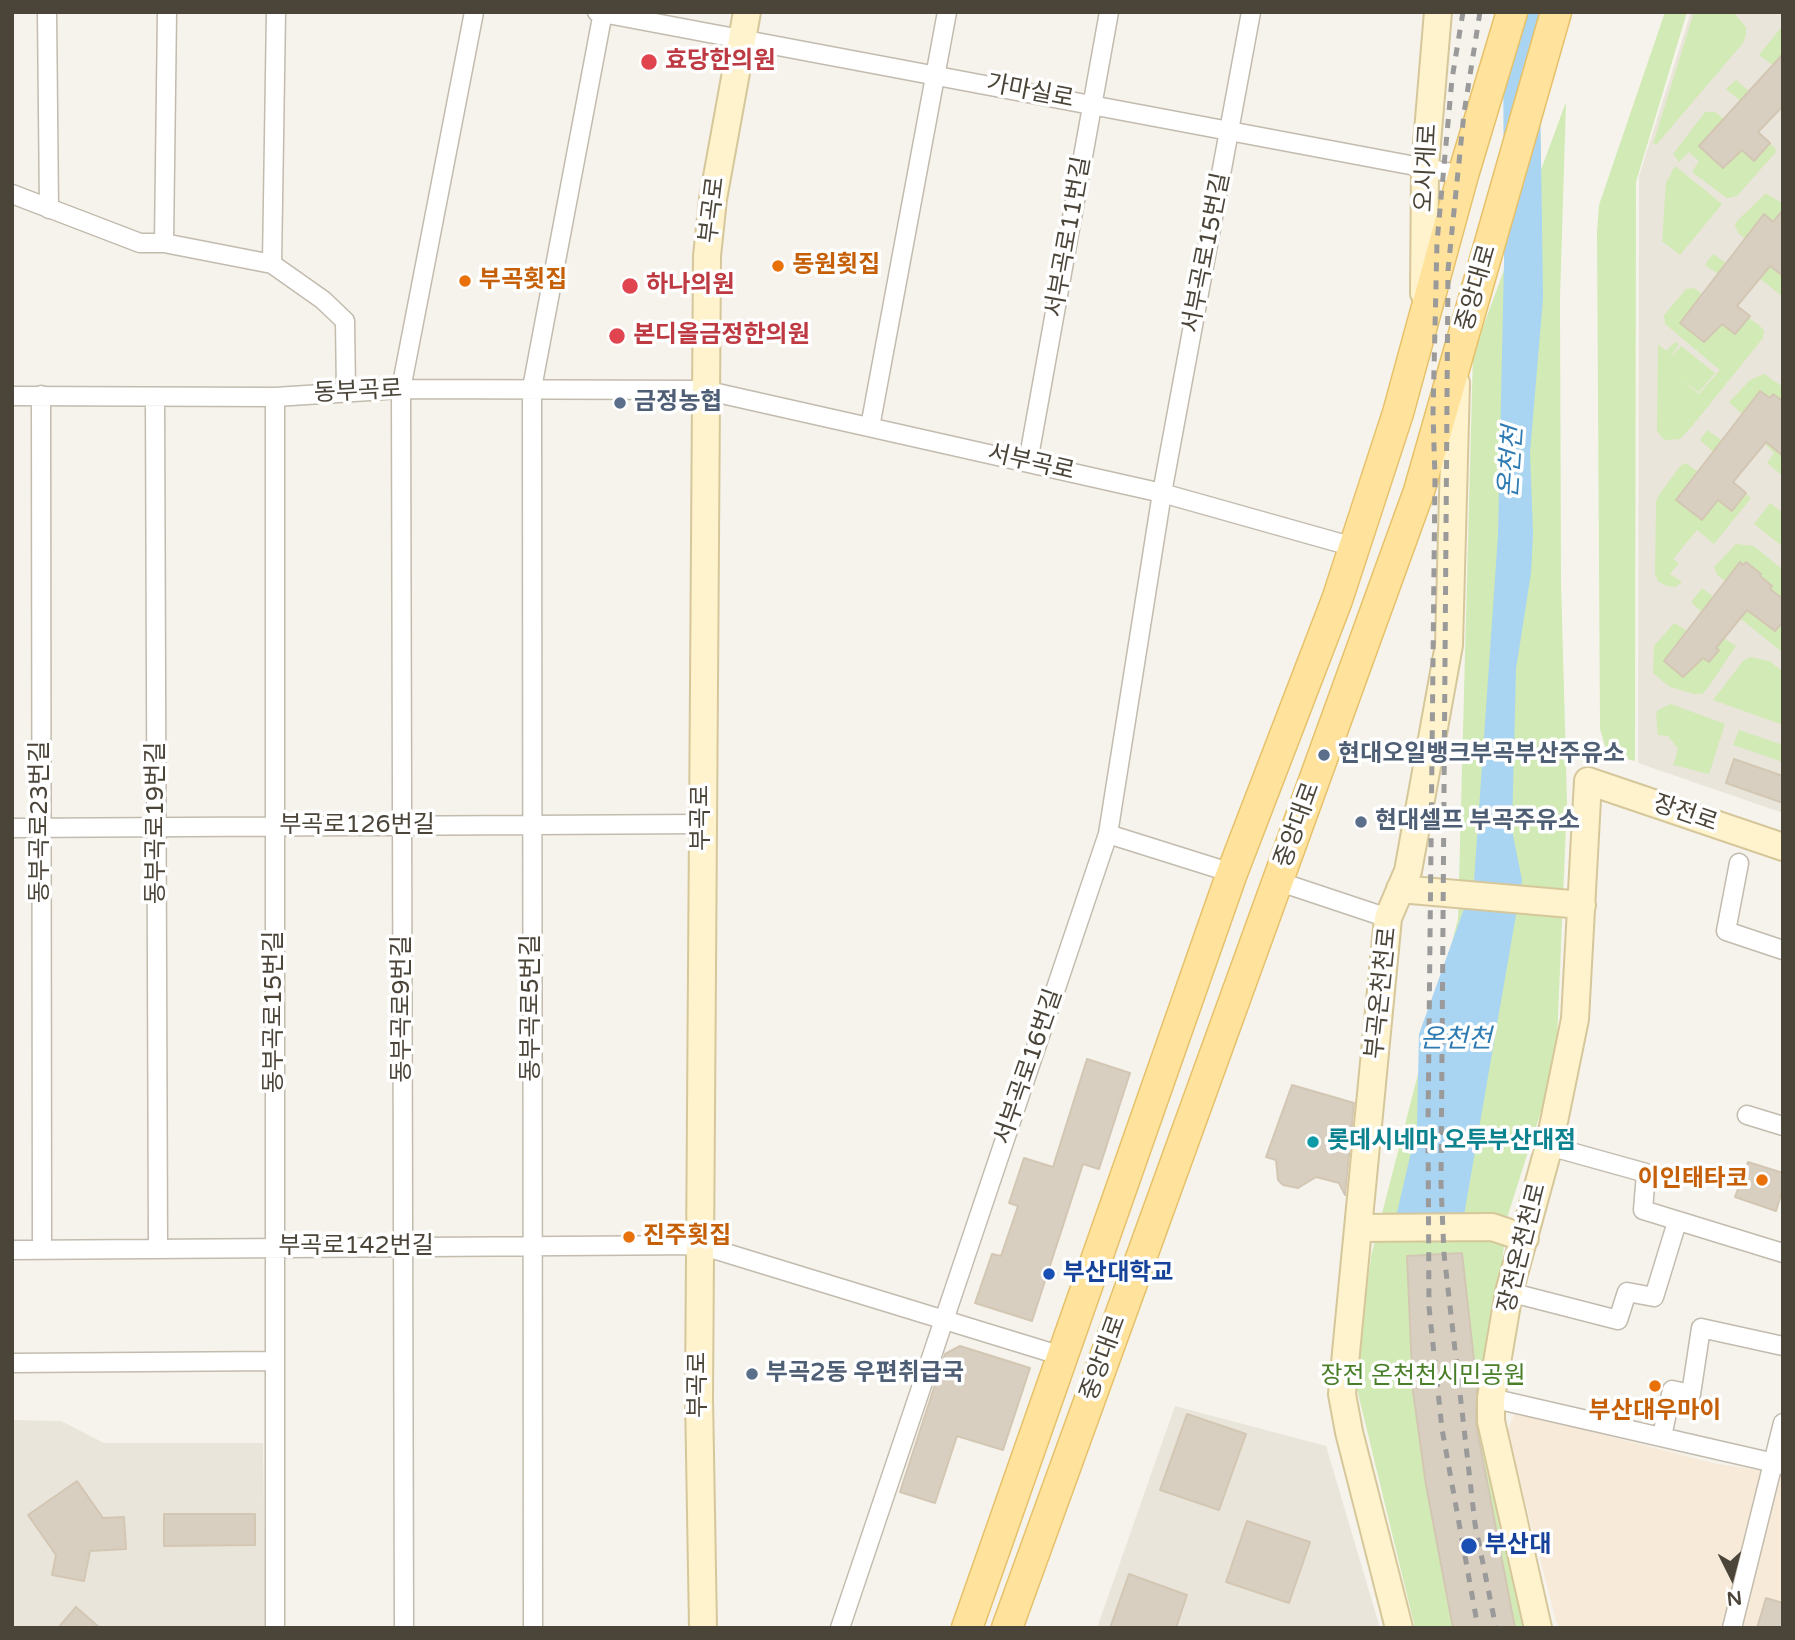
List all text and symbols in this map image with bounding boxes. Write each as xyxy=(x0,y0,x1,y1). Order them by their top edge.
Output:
place label: 효당한의원 xyxy=(665,48,775,76)
marker: 효당한의원 xyxy=(639,52,659,72)
street label: 가마실로 xyxy=(984,69,1076,115)
street label: 오시게로 xyxy=(1410,123,1444,213)
street label: 서부곡로11번길 xyxy=(1041,154,1097,320)
street label: 서부곡로15번길 xyxy=(1177,170,1237,336)
street label: 부곡로 xyxy=(695,175,731,245)
street label: 중앙대로 xyxy=(1451,242,1503,334)
place label: 동원횟집 xyxy=(792,252,880,280)
marker: 동원횟집 xyxy=(770,258,786,274)
place label: 부곡횟집 xyxy=(479,267,567,295)
place label: 하나의원 xyxy=(646,272,734,300)
marker: 부곡횟집 xyxy=(457,273,473,289)
marker: 하나의원 xyxy=(620,276,640,296)
place label: 본디올금정한의원 xyxy=(633,322,810,350)
marker: 본디올금정한의원 xyxy=(607,326,627,346)
street label: 동부곡로 xyxy=(313,375,403,409)
place label: 금정농협 xyxy=(634,389,722,417)
marker: 금정농협 xyxy=(612,395,628,411)
water label: 온천천 xyxy=(1494,425,1530,499)
street label: 서부곡로 xyxy=(985,439,1077,487)
street label: 동부곡로23번길 xyxy=(27,741,55,903)
place label: 현대오일뱅크부곡부산주유소 xyxy=(1338,741,1625,769)
street label: 동부곡로19번길 xyxy=(143,742,171,904)
marker: 현대오일뱅크부곡부산주유소 xyxy=(1316,747,1332,763)
street label: 중앙대로 xyxy=(1269,779,1327,871)
street label: 부곡로 xyxy=(688,785,716,851)
street label: 장전로 xyxy=(1649,790,1721,838)
place label: 현대셀프 부곡주유소 xyxy=(1375,808,1580,836)
street label: 부곡로126번길 xyxy=(279,812,435,840)
marker: 현대셀프 부곡주유소 xyxy=(1353,814,1369,830)
street label: 부곡온천천로 xyxy=(1361,926,1403,1060)
street label: 동부곡로15번길 xyxy=(261,931,289,1093)
street label: 동부곡로5번길 xyxy=(518,934,546,1082)
street label: 동부곡로9번길 xyxy=(389,935,417,1083)
street label: 서부곡로16번길 xyxy=(989,985,1069,1149)
water label: 온천천 xyxy=(1420,1024,1492,1056)
place label: 롯데시네마 오투부산대점 xyxy=(1327,1128,1576,1156)
marker: 롯데시네마 오투부산대점 xyxy=(1305,1134,1321,1150)
place label: 이인태타코 xyxy=(1638,1166,1748,1194)
marker: 이인태타코 xyxy=(1754,1172,1770,1188)
street label: 장전온천천로 xyxy=(1493,1180,1553,1316)
place label: 진주횟집 xyxy=(643,1223,731,1251)
marker: 진주횟집 xyxy=(621,1229,637,1245)
street label: 부곡로142번길 xyxy=(278,1233,434,1261)
place label: 부산대학교 xyxy=(1063,1260,1173,1288)
marker: 부산대학교 xyxy=(1041,1266,1057,1282)
street label: 중앙대로 xyxy=(1075,1312,1133,1404)
street label: 부곡로 xyxy=(685,1352,713,1418)
place label: 부곡2동 우편취급국 xyxy=(766,1360,964,1388)
park label: 장전 온천천시민공원 xyxy=(1321,1363,1525,1391)
marker: 부곡2동 우편취급국 xyxy=(744,1366,760,1382)
marker: 부산대우마이 xyxy=(1647,1378,1663,1394)
place label: 부산대우마이 xyxy=(1589,1398,1721,1426)
place label: 부산대 xyxy=(1485,1532,1551,1560)
marker: 부산대 xyxy=(1459,1536,1479,1556)
north arrow xyxy=(1697,1542,1767,1612)
text: N xyxy=(1725,1586,1743,1610)

